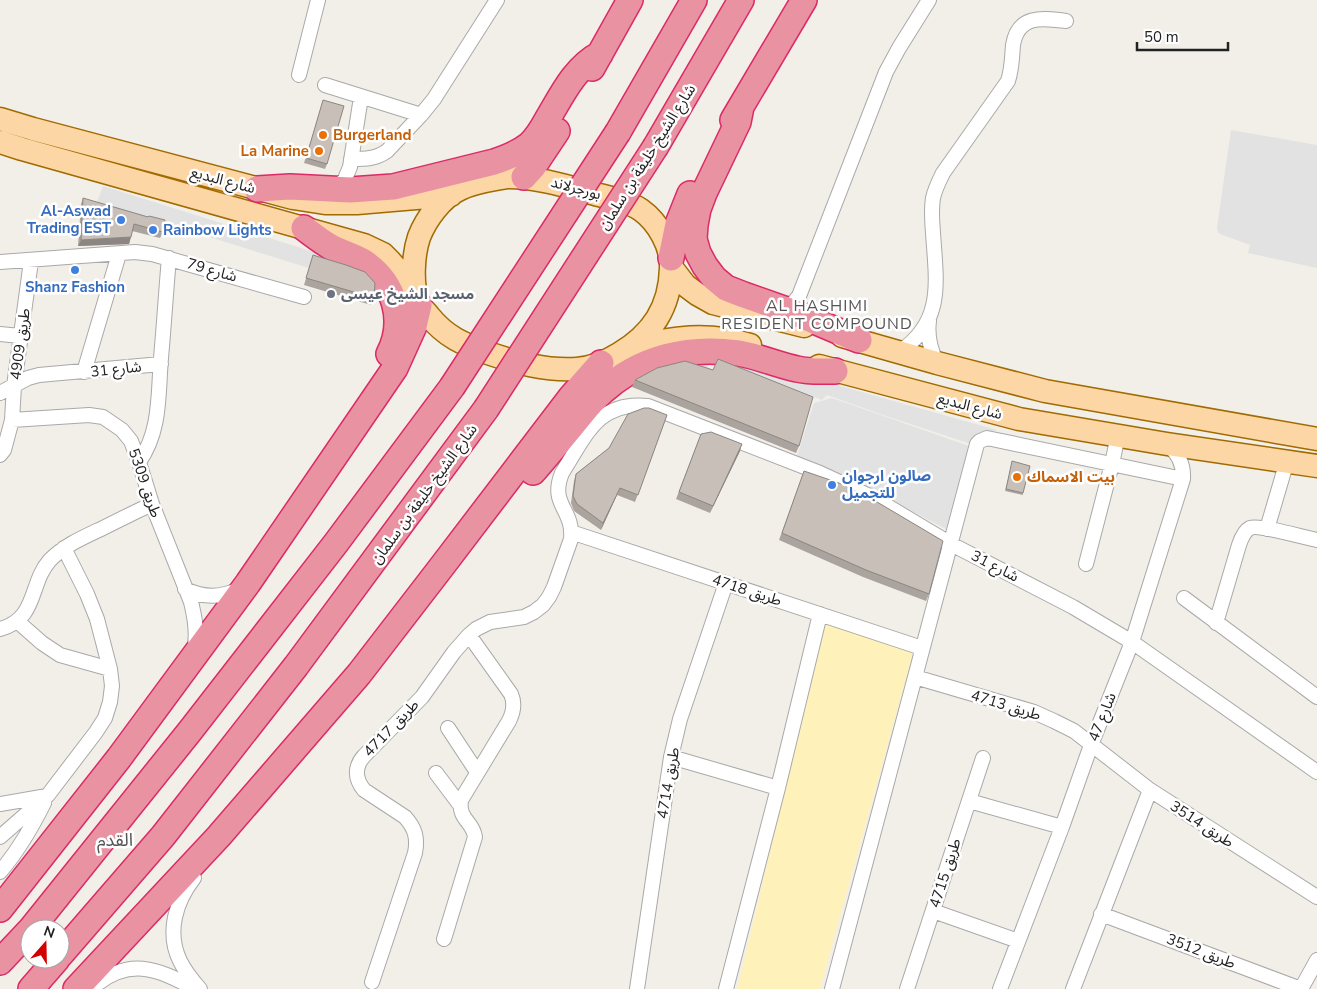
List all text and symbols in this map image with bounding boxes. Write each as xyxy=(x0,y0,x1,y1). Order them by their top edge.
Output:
scale bar xyxy=(1137,20,1228,52)
text: 50 m xyxy=(1144,27,1179,47)
street label: شارع الشيخ خليفة بن سلمان xyxy=(594,80,702,235)
place label: Burgerland xyxy=(333,125,412,145)
marker: Burgerland xyxy=(317,129,329,141)
place label: La Marine xyxy=(240,141,309,161)
marker: La Marine xyxy=(313,145,325,157)
street label: شارع البديع xyxy=(188,162,258,200)
street label: بورجرلاند xyxy=(549,172,603,204)
place label: Al-Aswad Trading EST xyxy=(27,201,112,238)
marker: Al-Aswad Trading EST xyxy=(115,214,127,226)
place label: Rainbow Lights xyxy=(163,220,272,240)
marker: Rainbow Lights xyxy=(147,224,159,236)
street label: شارع 79 xyxy=(184,253,240,289)
marker: Shanz Fashion xyxy=(69,264,81,276)
place label: Shanz Fashion xyxy=(25,277,125,297)
place label: مسجد الشيخ عيسى xyxy=(341,284,474,305)
marker: مسجد الشيخ عيسى xyxy=(325,288,337,300)
district label: AL HASHIMI RESIDENT COMPOUND xyxy=(721,295,913,335)
street label: طريق 4909 xyxy=(5,307,35,381)
street label: شارع 31 xyxy=(90,356,143,384)
street label: شارع البديع xyxy=(935,388,1005,426)
street label: شارع الشيخ خليفة بن سلمان xyxy=(366,420,483,569)
street label: طريق 5309 xyxy=(124,446,166,520)
place label: صالون ارجوان للتجميل xyxy=(842,466,931,503)
place label: بيت الاسماك xyxy=(1027,467,1115,487)
marker: بيت الاسماك xyxy=(1011,471,1023,483)
marker: صالون ارجوان للتجميل xyxy=(826,479,838,491)
street label: شارع 31 xyxy=(967,545,1023,588)
street label: طريق 4718 xyxy=(710,569,784,611)
street label: طريق 4713 xyxy=(969,685,1043,725)
street label: شارع 47 xyxy=(1083,689,1123,745)
street label: طريق 4717 xyxy=(359,695,423,761)
street label: طريق 4714 xyxy=(652,746,684,820)
street label: طريق 3514 xyxy=(1166,796,1238,852)
district label: القدم xyxy=(97,828,133,854)
street label: طريق 4715 xyxy=(924,836,966,910)
north arrow xyxy=(20,919,70,969)
text: N xyxy=(41,922,57,943)
street label: طريق 3512 xyxy=(1164,929,1238,973)

